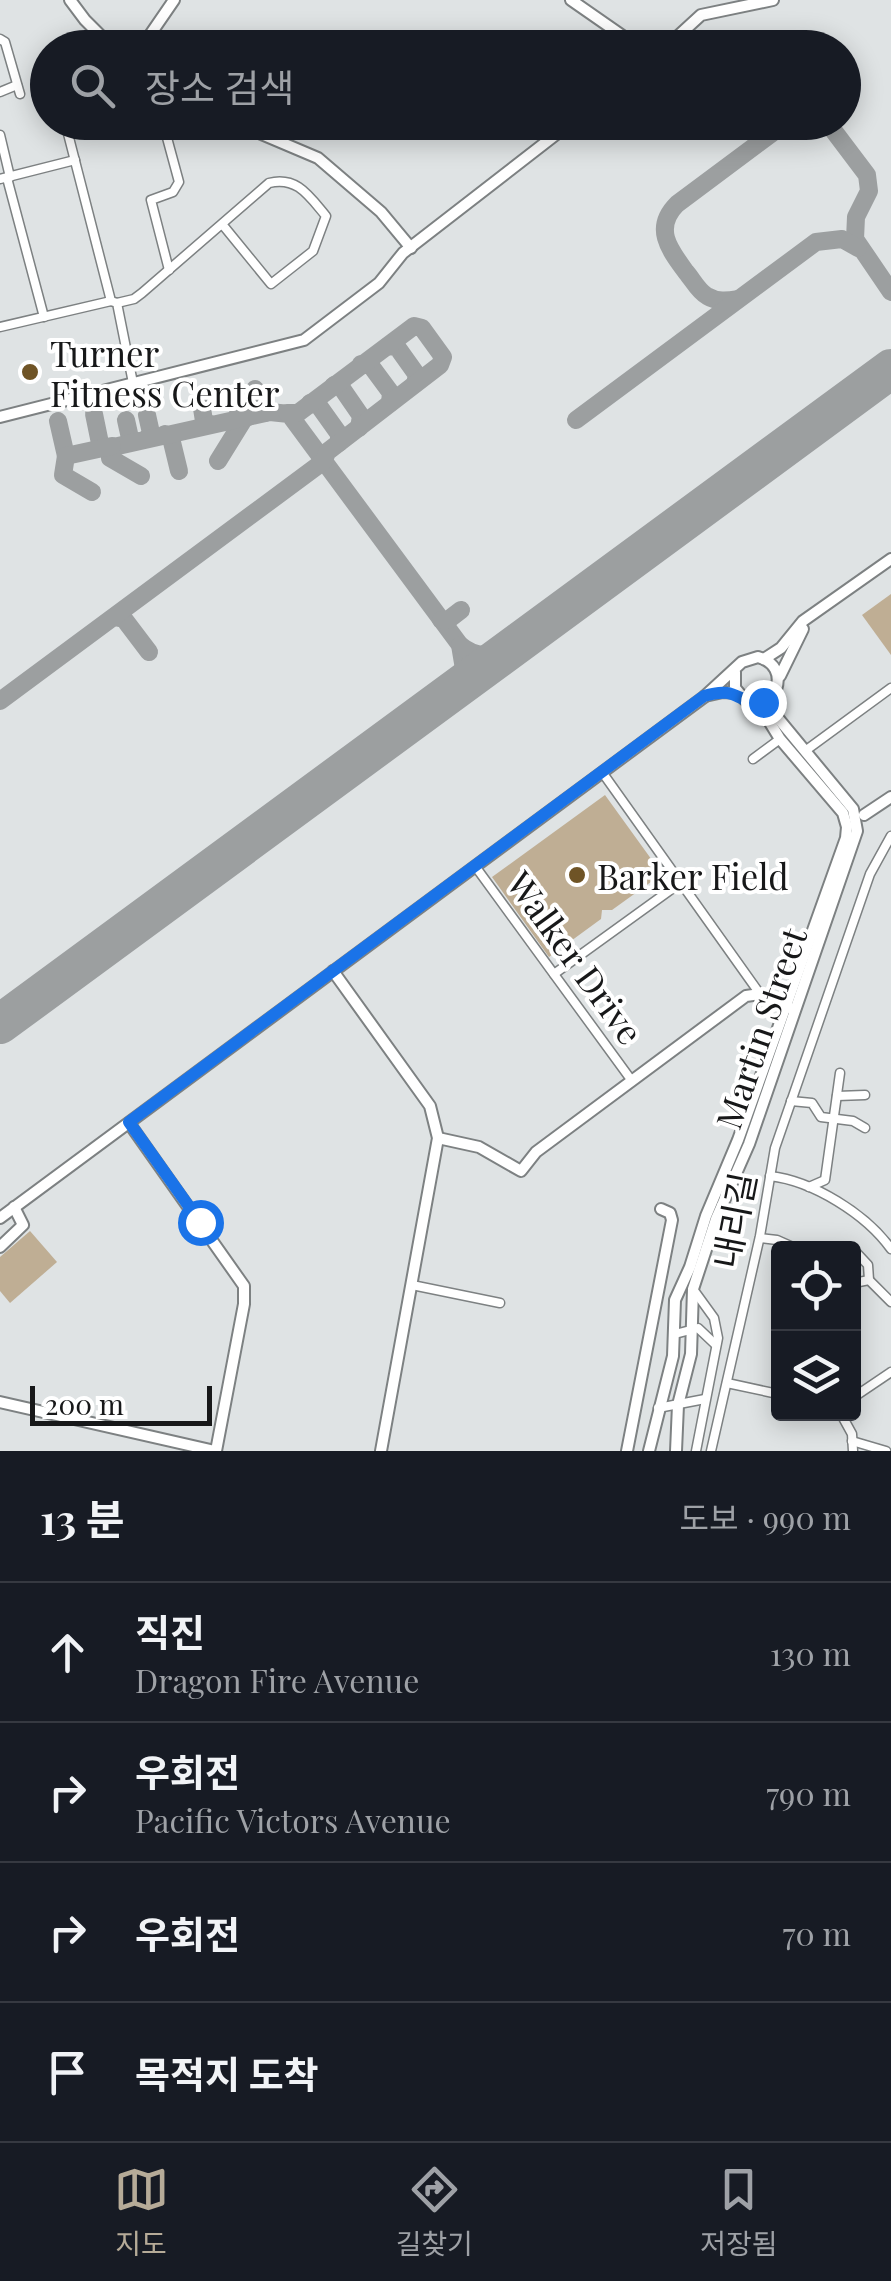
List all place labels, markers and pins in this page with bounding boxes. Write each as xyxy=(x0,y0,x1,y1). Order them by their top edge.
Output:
place label: Turner Fitness Center xyxy=(50,329,280,416)
marker: Turner Fitness Center xyxy=(19,361,41,383)
place label: Barker Field xyxy=(597,852,789,899)
marker: Barker Field xyxy=(566,864,588,886)

